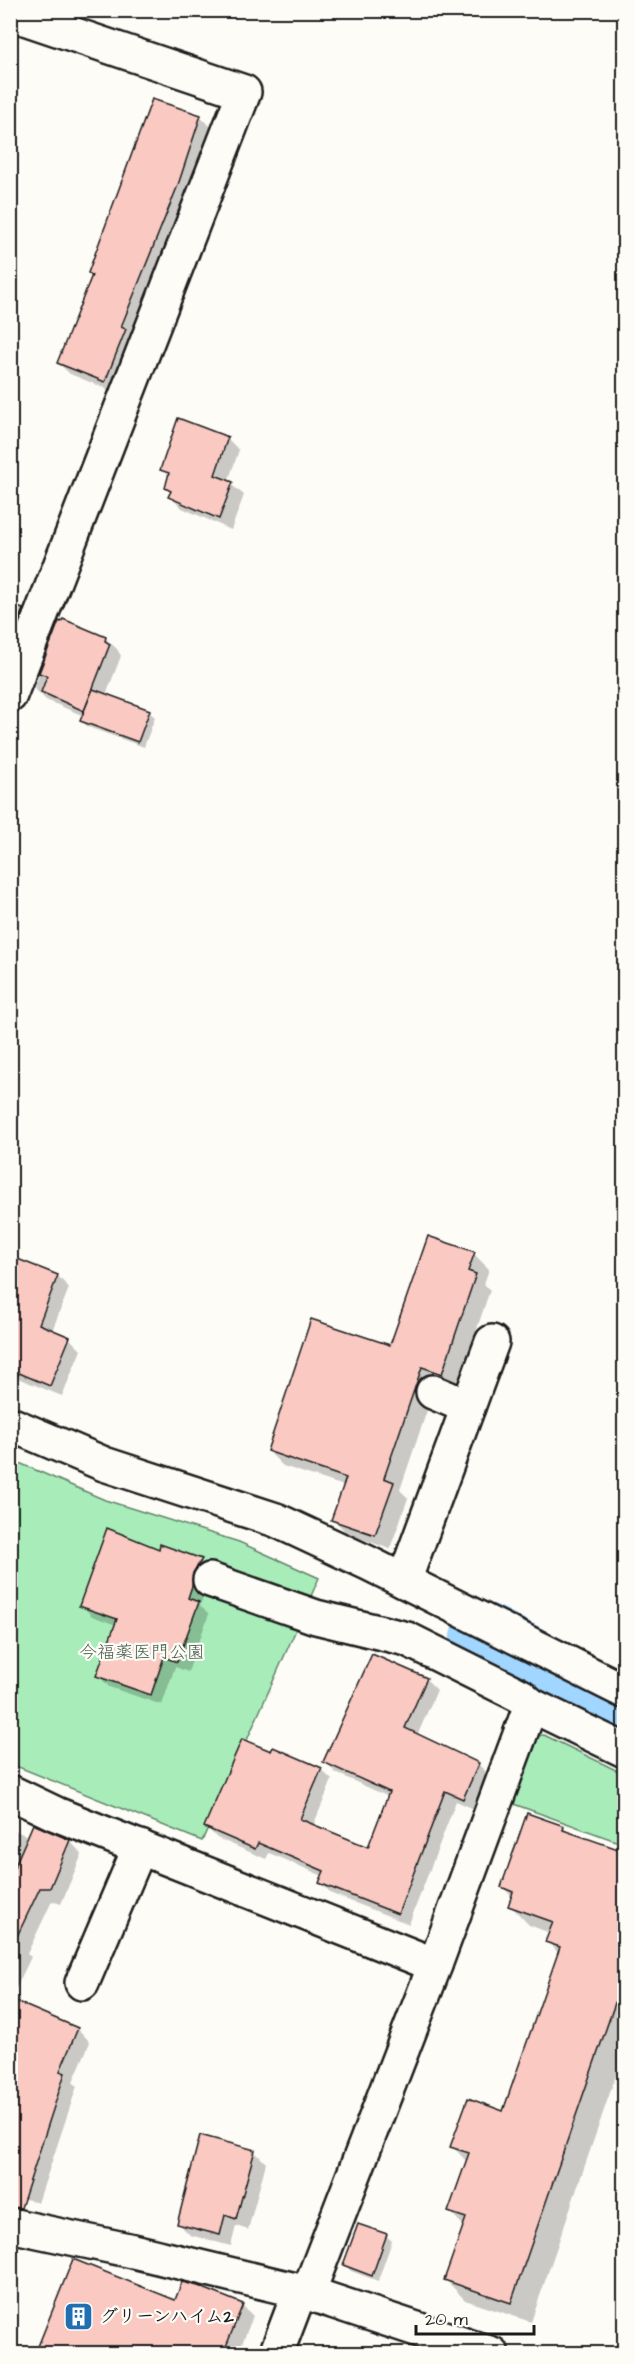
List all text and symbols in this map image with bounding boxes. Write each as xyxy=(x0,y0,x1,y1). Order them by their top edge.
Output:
park label: 今福薬医門公園 xyxy=(79,1640,205,1665)
scale bar xyxy=(416,2298,534,2336)
building icon: グリーンハイム2 xyxy=(63,2300,95,2332)
place label: グリーンハイム2 xyxy=(100,2304,234,2329)
text: 20 m xyxy=(425,2307,468,2332)

